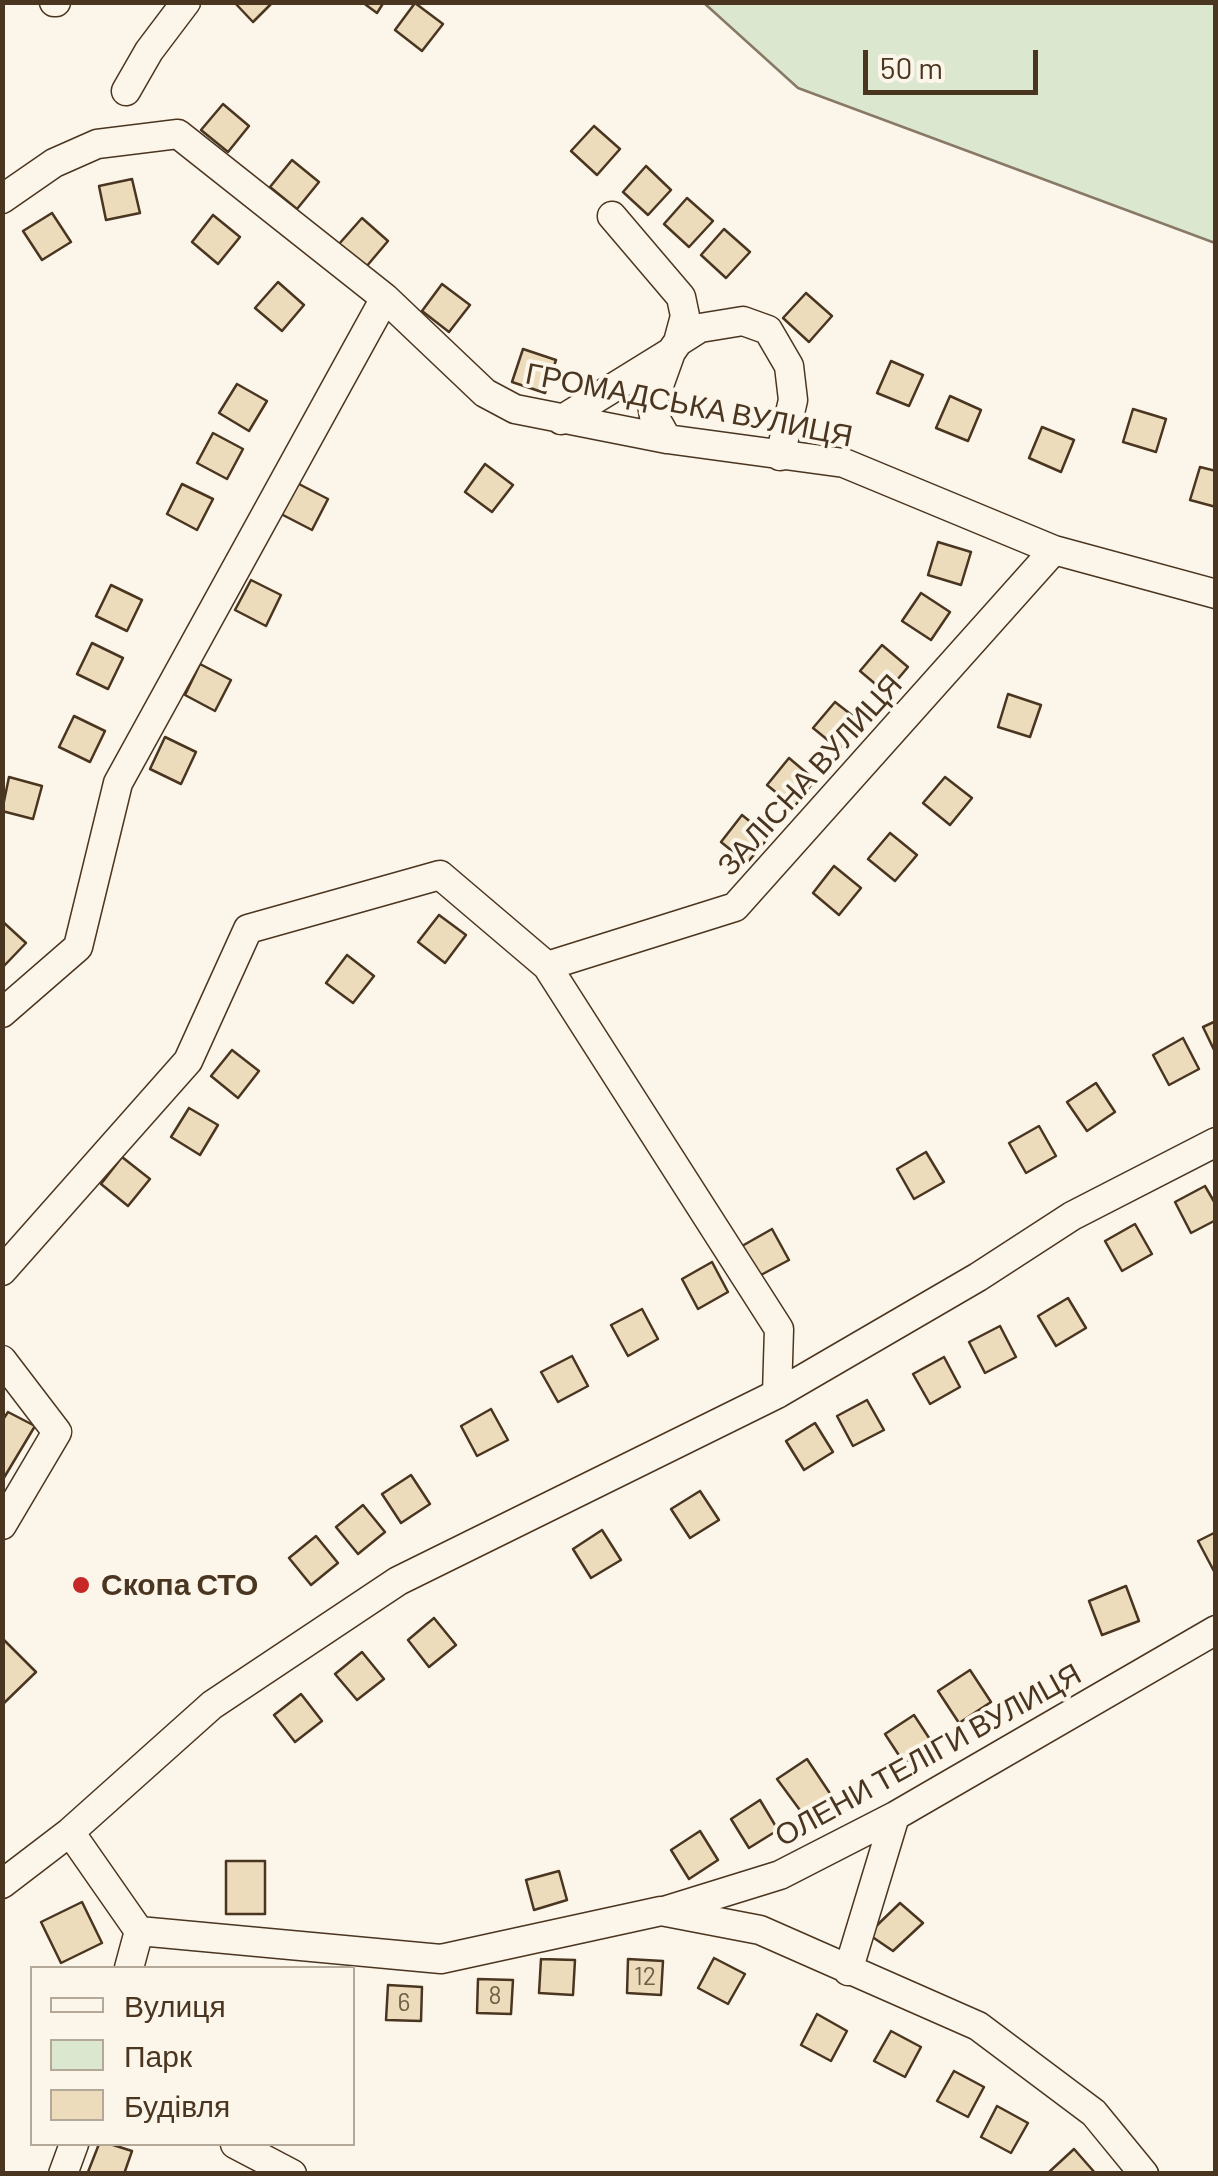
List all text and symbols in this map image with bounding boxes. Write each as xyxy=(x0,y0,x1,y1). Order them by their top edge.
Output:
scale bar xyxy=(868,30,1043,92)
text: 50 m xyxy=(880,49,943,85)
street label: ГРОМАДСЬКА ВУЛИЦЯ xyxy=(522,356,856,454)
street label: ЗАЛІСНА ВУЛИЦЯ xyxy=(710,667,910,883)
place label: Скопа СТО xyxy=(101,1567,258,1603)
marker: Скопа СТО xyxy=(70,1574,92,1596)
street label: ОЛЕНИ ТЕЛІГИ ВУЛИЦЯ xyxy=(769,1656,1087,1854)
house number: 12 xyxy=(634,1962,656,1992)
legend xyxy=(30,1966,355,2146)
house number: 8 xyxy=(488,1981,502,2011)
text: Вулиця xyxy=(124,1987,226,2023)
house number: 6 xyxy=(398,1988,410,2018)
text: Парк xyxy=(124,2037,192,2073)
text: Будівля xyxy=(124,2087,230,2123)

